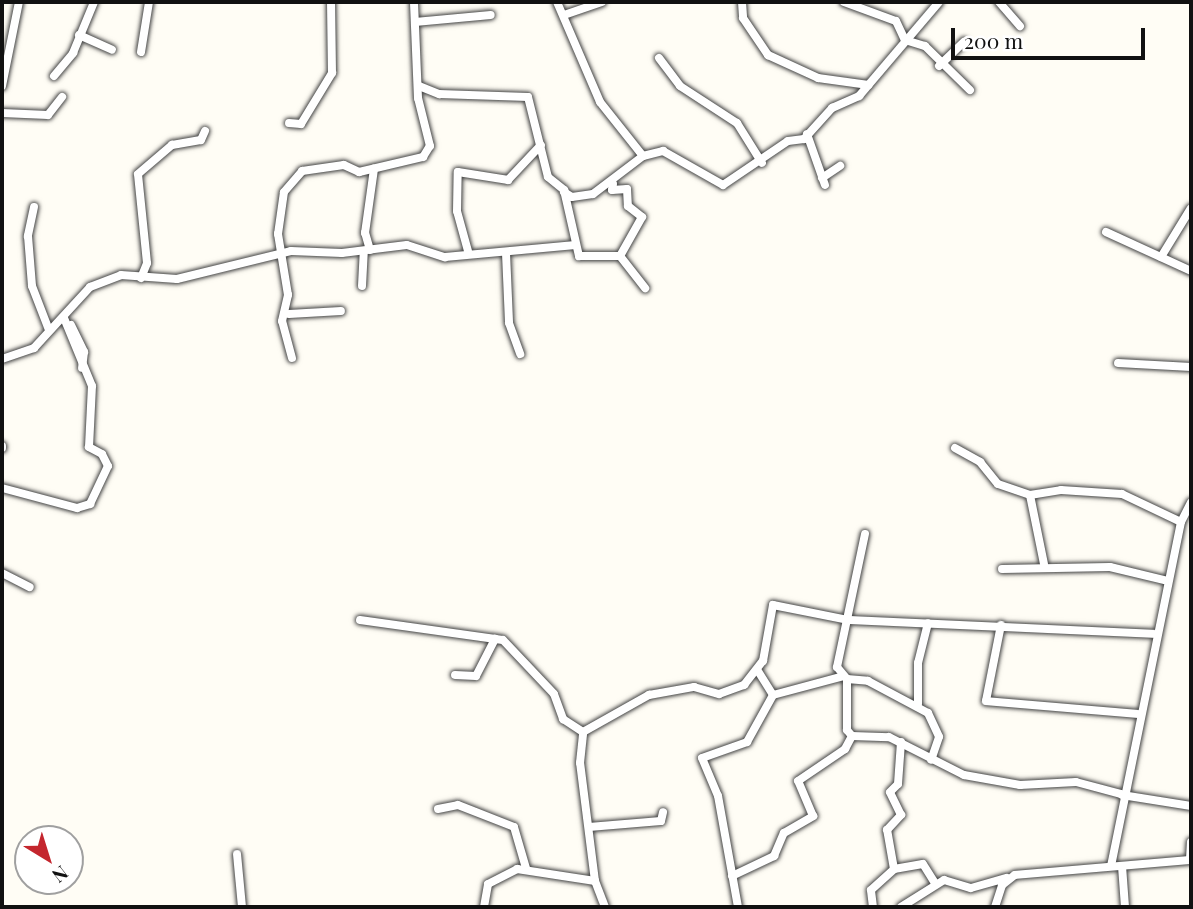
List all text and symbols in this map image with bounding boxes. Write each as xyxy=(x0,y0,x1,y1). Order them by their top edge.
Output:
scale bar xyxy=(955,14,1149,58)
text: 200 m xyxy=(964,26,1023,54)
north arrow xyxy=(14,825,84,895)
text: N xyxy=(47,861,74,889)

